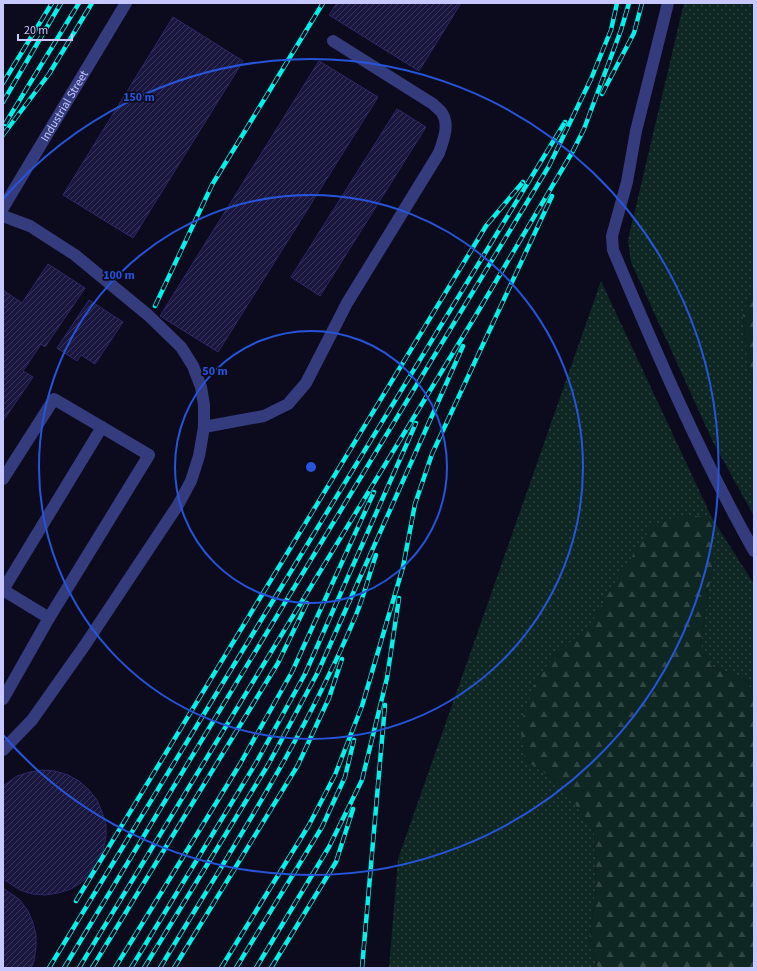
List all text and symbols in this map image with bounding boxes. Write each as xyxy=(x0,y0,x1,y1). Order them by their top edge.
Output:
scale bar xyxy=(18,16,72,42)
text: 20 m xyxy=(24,22,48,39)
street label: Industrial Street xyxy=(37,67,93,145)
text: 150 m xyxy=(123,89,155,106)
text: 100 m xyxy=(103,267,135,284)
text: 50 m xyxy=(202,363,228,380)
centre of rings xyxy=(304,460,318,474)

